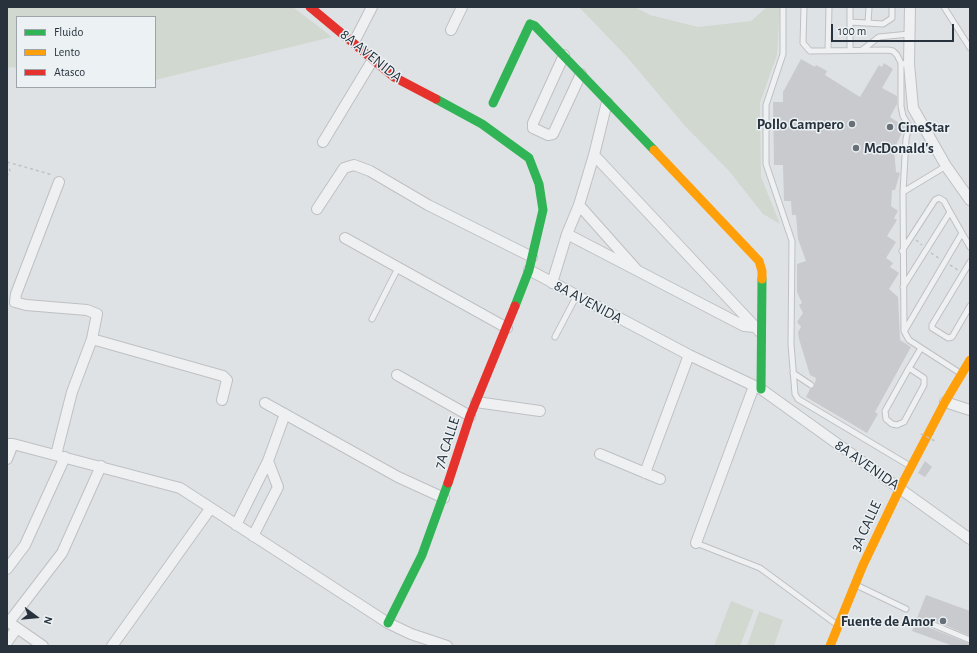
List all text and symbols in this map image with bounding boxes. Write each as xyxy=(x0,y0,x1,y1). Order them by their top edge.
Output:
legend xyxy=(16,16,156,88)
scale bar xyxy=(833,16,956,42)
text: 100 m xyxy=(838,25,866,37)
text: Fluido xyxy=(54,26,83,38)
street label: 8A AVENIDA xyxy=(336,26,406,86)
text: Lento xyxy=(54,46,80,58)
text: Atasco xyxy=(54,66,85,78)
place label: Pollo Campero xyxy=(757,115,844,133)
place label: CineStar xyxy=(898,118,950,136)
marker: Pollo Campero xyxy=(847,119,857,129)
marker: CineStar xyxy=(885,122,895,132)
place label: McDonald's xyxy=(864,139,934,157)
marker: McDonald's xyxy=(851,143,861,153)
street label: 8A AVENIDA xyxy=(551,277,625,327)
street label: 7A CALLE xyxy=(430,415,464,471)
street label: 8A AVENIDA xyxy=(831,436,903,494)
street label: 3A CALLE xyxy=(847,498,885,554)
north arrow xyxy=(16,597,56,637)
place label: Fuente de Amor xyxy=(841,612,935,630)
text: N xyxy=(42,615,54,626)
marker: Fuente de Amor xyxy=(938,616,948,626)

